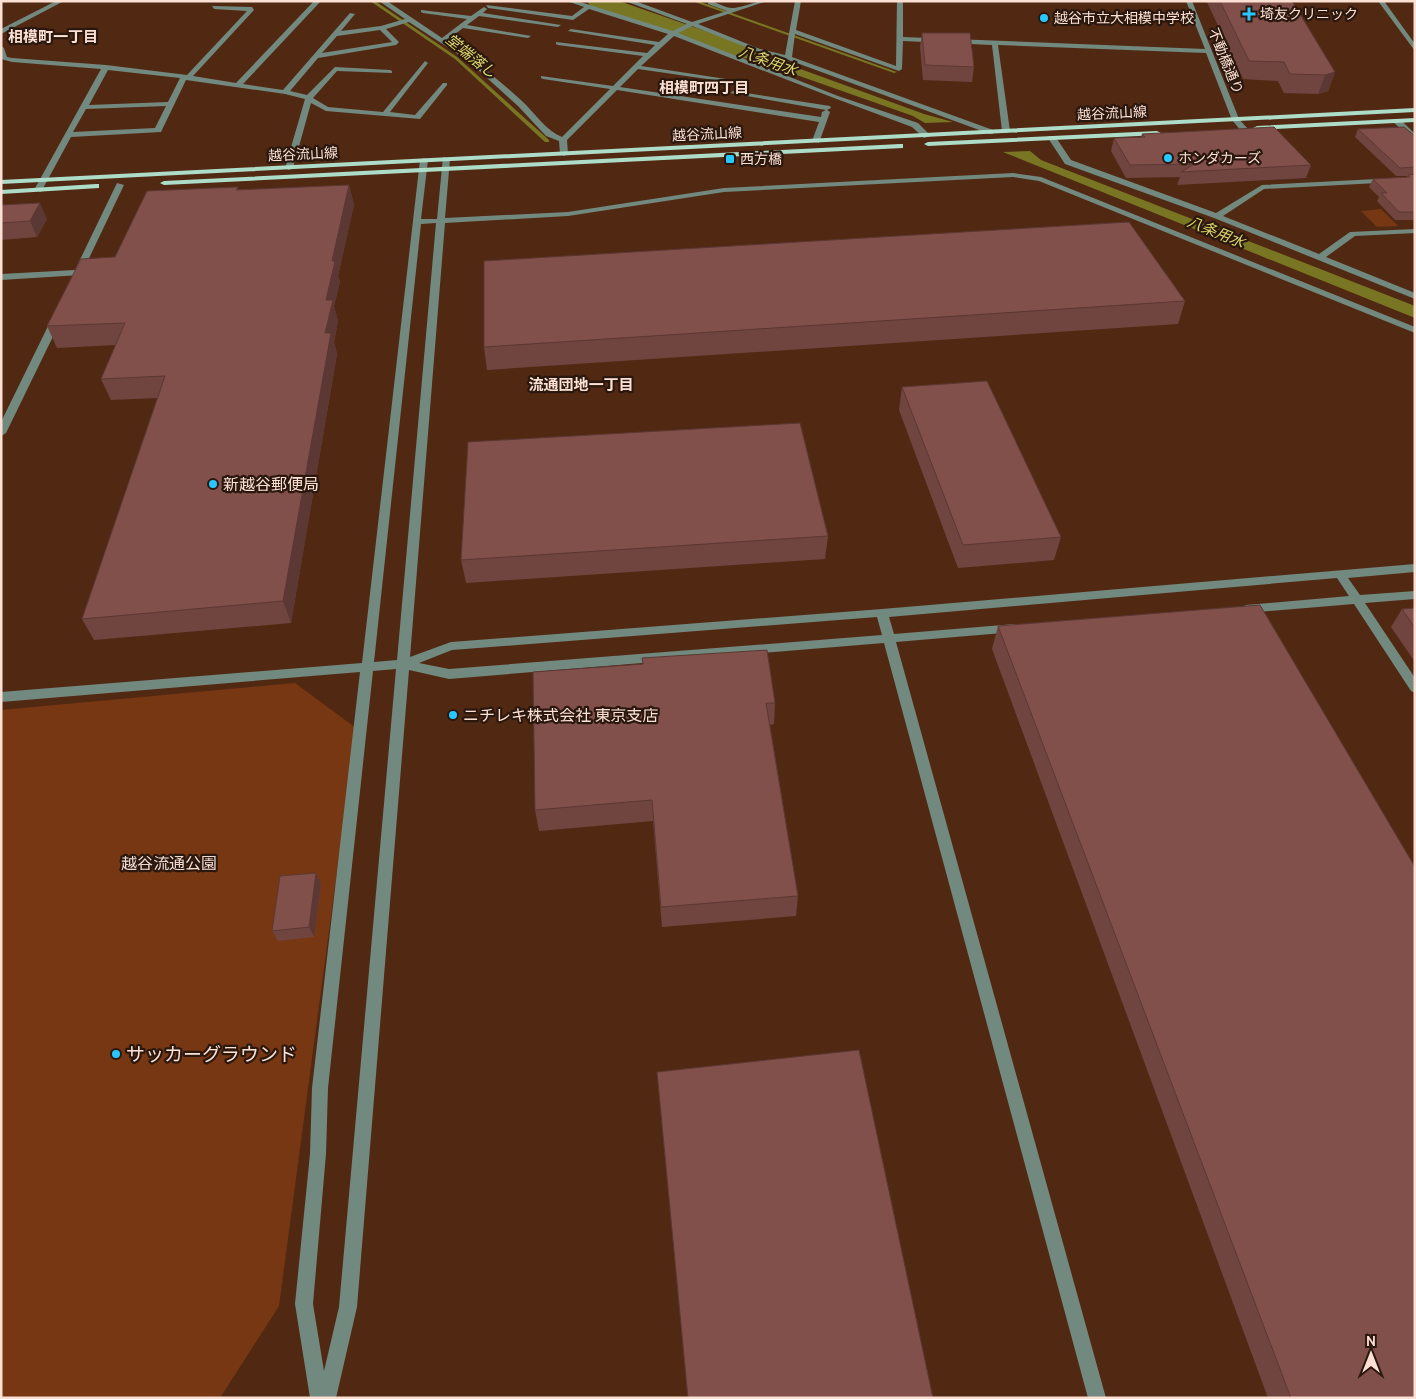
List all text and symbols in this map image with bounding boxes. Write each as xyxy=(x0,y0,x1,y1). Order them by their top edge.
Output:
place label: 埼友クリニック xyxy=(1260,5,1358,23)
marker: 埼友クリニック xyxy=(1242,7,1256,21)
place label: 越谷市立大相模中学校 xyxy=(1054,9,1194,27)
marker: 越谷市立大相模中学校 xyxy=(1038,12,1050,24)
street label: 不動橋通り xyxy=(1205,25,1247,97)
district label: 相模町一丁目 xyxy=(8,28,98,46)
water label: 堂端落し xyxy=(442,30,500,82)
water label: 八条用水 xyxy=(737,42,801,80)
district label: 相模町四丁目 xyxy=(659,79,749,97)
street label: 越谷流山線 xyxy=(1077,102,1147,124)
street label: 越谷流山線 xyxy=(672,123,742,145)
street label: 越谷流山線 xyxy=(268,143,338,165)
place label: ホンダカーズ xyxy=(1178,149,1261,167)
place label: 西方橋 xyxy=(740,150,782,168)
marker: ホンダカーズ xyxy=(1162,152,1174,164)
marker: 西方橋 xyxy=(724,153,736,165)
water label: 八条用水 xyxy=(1185,212,1249,252)
district label: 流通団地一丁目 xyxy=(528,376,634,394)
place label: 新越谷郵便局 xyxy=(223,475,319,494)
marker: 新越谷郵便局 xyxy=(207,478,219,490)
place label: ニチレキ株式会社 東京支店 xyxy=(463,706,659,725)
marker: ニチレキ株式会社 東京支店 xyxy=(447,709,459,721)
park label: 越谷流通公園 xyxy=(121,854,217,873)
place label: サッカーグラウンド xyxy=(126,1043,297,1066)
marker: サッカーグラウンド xyxy=(110,1048,122,1060)
north arrow xyxy=(1346,1329,1396,1379)
text: N xyxy=(1366,1332,1376,1350)

